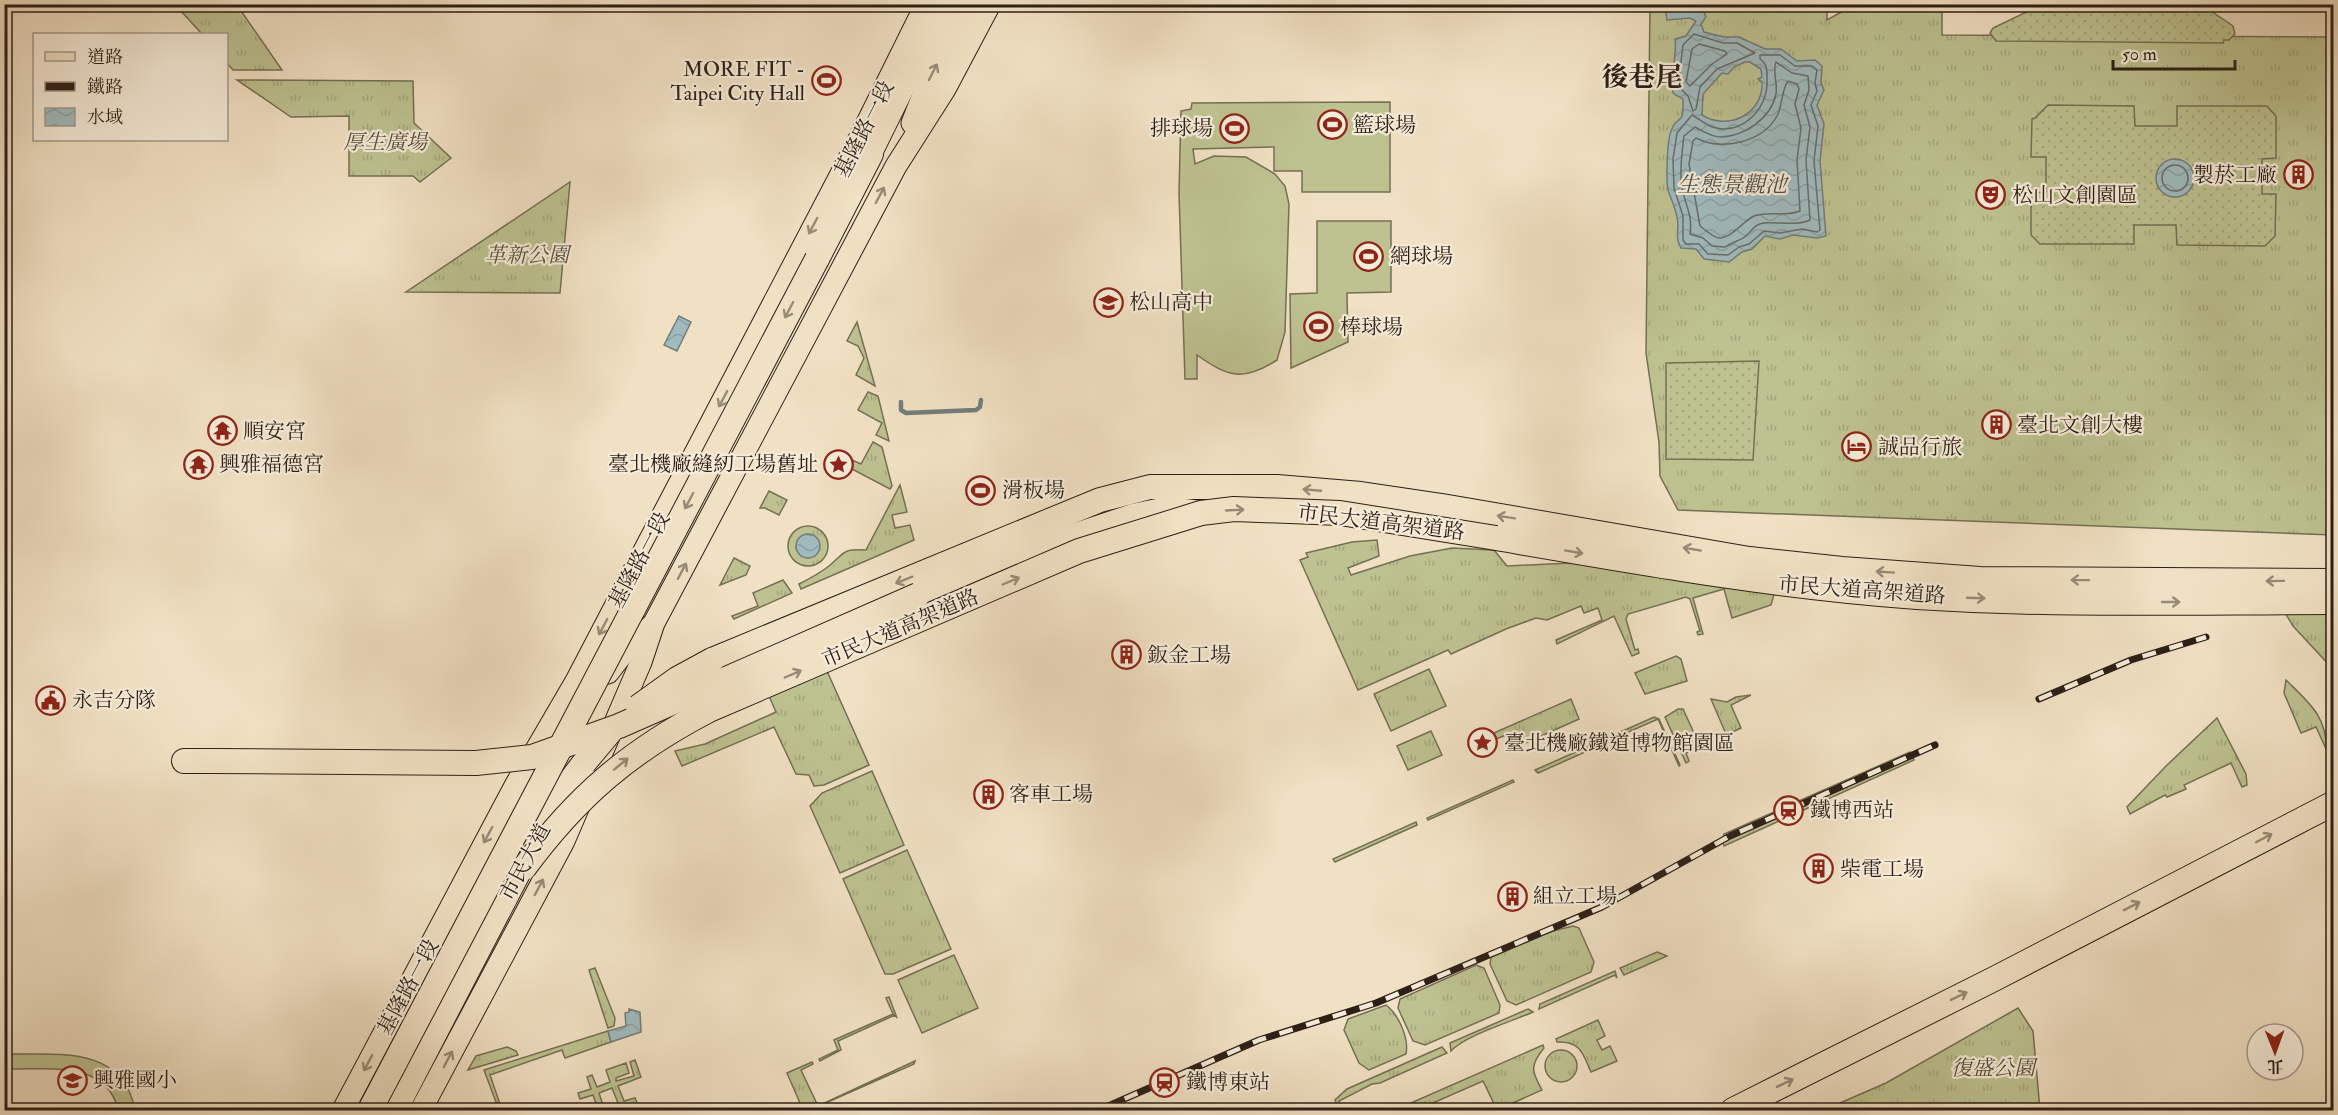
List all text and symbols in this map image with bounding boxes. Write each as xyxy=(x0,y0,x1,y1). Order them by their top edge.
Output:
legend xyxy=(33,33,228,141)
scale bar xyxy=(2113,33,2234,71)
text: 50 m xyxy=(2122,43,2157,66)
text: 道路 xyxy=(87,46,123,69)
place label: MORE FIT - Taipei City Hall xyxy=(670,56,806,107)
district label: 後巷尾 xyxy=(1602,61,1683,94)
one-way arrow xyxy=(927,63,939,81)
sports icon: MORE FIT - Taipei City Hall xyxy=(810,65,842,97)
text: 鐵路 xyxy=(87,76,123,99)
street label: 基隆路一段 xyxy=(829,76,900,182)
text: 水域 xyxy=(87,106,123,129)
sports icon: 籃球場 xyxy=(1316,109,1348,141)
sports icon: 排球場 xyxy=(1218,112,1250,144)
place label: 籃球場 xyxy=(1353,112,1416,139)
place label: 排球場 xyxy=(1150,115,1213,142)
park label: 厚生廣場 xyxy=(343,129,429,156)
building icon: 製菸工廠 xyxy=(2282,159,2314,191)
place label: 製菸工廠 xyxy=(2193,162,2277,189)
water label: 生態景觀池 xyxy=(1677,171,1789,199)
theatre icon: 松山文創園區 xyxy=(1975,179,2007,211)
place label: 松山文創園區 xyxy=(2012,182,2138,209)
one-way arrow xyxy=(875,186,887,204)
one-way arrow xyxy=(807,217,819,235)
sports icon: 網球場 xyxy=(1353,240,1385,272)
park label: 革新公園 xyxy=(485,242,572,269)
place label: 網球場 xyxy=(1390,243,1453,270)
school or university icon: 松山高中 xyxy=(1092,286,1124,318)
place label: 松山高中 xyxy=(1129,289,1213,316)
one-way arrow xyxy=(783,301,794,319)
sports icon: 棒球場 xyxy=(1303,311,1335,343)
place label: 棒球場 xyxy=(1340,314,1403,341)
one-way arrow xyxy=(717,390,729,407)
building icon: 臺北文創大樓 xyxy=(1980,409,2012,441)
place label: 臺北文創大樓 xyxy=(2017,412,2143,439)
temple icon: 順安宮 xyxy=(206,415,238,447)
place label: 順安宮 xyxy=(243,418,306,445)
hotel icon: 誠品行旅 xyxy=(1841,431,1873,463)
place label: 誠品行旅 xyxy=(1878,434,1962,461)
temple icon: 興雅福德宮 xyxy=(182,448,214,480)
place icon: 臺北機廠縫紉工場舊址 xyxy=(823,448,855,480)
place label: 興雅福德宮 xyxy=(219,451,324,478)
place label: 臺北機廠縫紉工場舊址 xyxy=(608,451,818,478)
sports icon: 滑板場 xyxy=(965,474,997,506)
place label: 滑板場 xyxy=(1002,477,1065,504)
one-way arrow xyxy=(1303,484,1323,495)
one-way arrow xyxy=(682,492,694,510)
street label: 市民大道高架道路 xyxy=(1296,499,1466,546)
one-way arrow xyxy=(1225,504,1245,515)
street label: 基隆路一段 xyxy=(603,508,676,613)
one-way arrow xyxy=(1496,511,1516,522)
one-way arrow xyxy=(1682,543,1702,554)
one-way arrow xyxy=(1564,546,1583,557)
one-way arrow xyxy=(676,563,688,581)
one-way arrow xyxy=(1876,566,1896,577)
street label: 市民大道高架道路 xyxy=(1777,571,1947,610)
one-way arrow xyxy=(1001,574,1019,586)
one-way arrow xyxy=(2071,574,2091,586)
one-way arrow xyxy=(895,575,914,586)
one-way arrow xyxy=(2266,575,2286,587)
street label: 市民大道高架道路 xyxy=(818,583,983,674)
one-way arrow xyxy=(1965,593,1985,604)
one-way arrow xyxy=(2160,596,2180,608)
one-way arrow xyxy=(597,618,609,636)
building icon: 鈑金工場 xyxy=(1110,639,1142,671)
place label: 鈑金工場 xyxy=(1147,642,1231,669)
one-way arrow xyxy=(783,668,801,679)
public building icon: 永吉分隊 xyxy=(35,684,67,716)
place label: 永吉分隊 xyxy=(72,687,156,714)
place icon: 臺北機廠鐵道博物館園區 xyxy=(1467,727,1499,759)
place label: 臺北機廠鐵道博物館園區 xyxy=(1504,730,1735,757)
one-way arrow xyxy=(613,758,629,771)
building icon: 客車工場 xyxy=(972,778,1004,810)
place label: 客車工場 xyxy=(1009,781,1093,808)
station icon: 鐵博西站 xyxy=(1773,794,1805,826)
place label: 鐵博西站 xyxy=(1810,797,1894,824)
street label: 市民大道 xyxy=(494,819,557,906)
one-way arrow xyxy=(482,826,494,843)
one-way arrow xyxy=(2255,832,2273,844)
building icon: 柴電工場 xyxy=(1803,853,1835,885)
place label: 柴電工場 xyxy=(1840,856,1924,883)
one-way arrow xyxy=(534,878,545,896)
building icon: 組立工場 xyxy=(1496,880,1528,912)
place label: 組立工場 xyxy=(1533,883,1617,910)
one-way arrow xyxy=(2123,900,2141,911)
street label: 基隆路一段 xyxy=(372,935,445,1040)
one-way arrow xyxy=(1950,990,1968,1002)
north arrow xyxy=(2245,1022,2305,1082)
one-way arrow xyxy=(442,1051,454,1068)
one-way arrow xyxy=(362,1054,373,1072)
park label: 復盛公園 xyxy=(1951,1055,2038,1082)
text: 北 xyxy=(2267,1056,2283,1076)
school or university icon: 興雅國小 xyxy=(56,1064,88,1096)
station icon: 鐵博東站 xyxy=(1149,1066,1181,1098)
place label: 興雅國小 xyxy=(93,1067,177,1094)
place label: 鐵博東站 xyxy=(1186,1069,1270,1096)
one-way arrow xyxy=(1775,1077,1793,1088)

